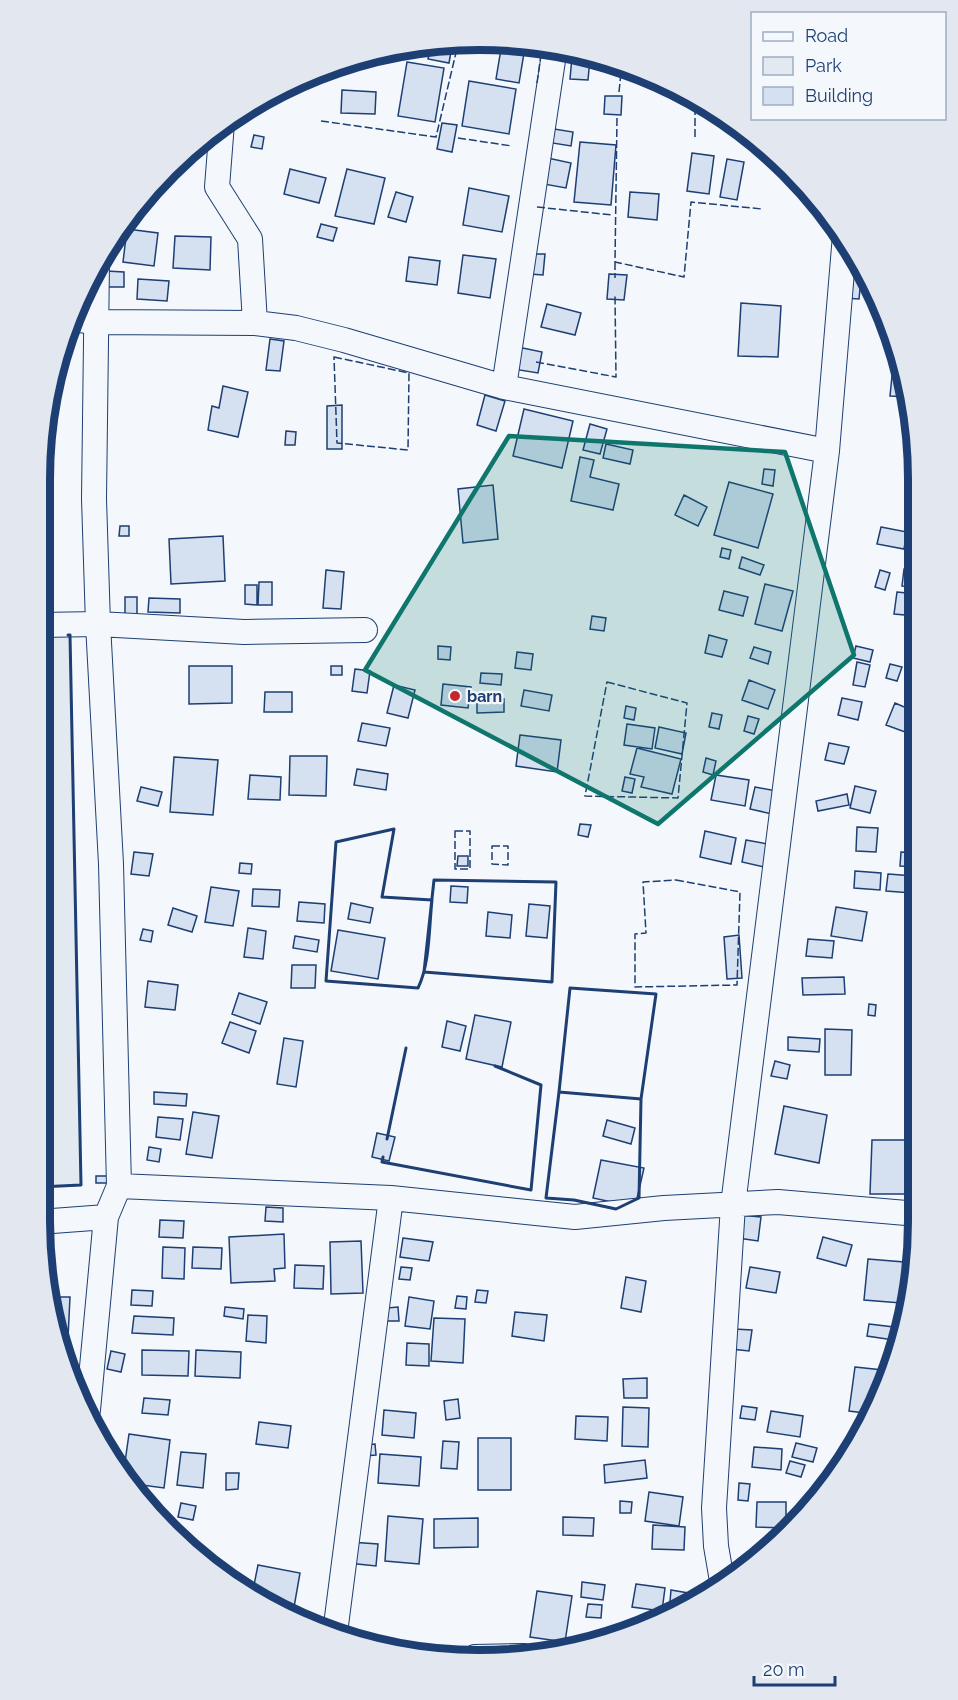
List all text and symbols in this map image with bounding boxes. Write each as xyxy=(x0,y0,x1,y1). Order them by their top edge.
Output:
legend xyxy=(751,12,946,120)
text: Road xyxy=(805,25,848,46)
text: Park xyxy=(805,55,842,76)
text: Building xyxy=(805,85,873,106)
place label: barn xyxy=(467,687,502,706)
marker: barn xyxy=(448,689,462,703)
scale bar xyxy=(754,1649,835,1687)
text: 20 m xyxy=(763,1659,805,1680)

